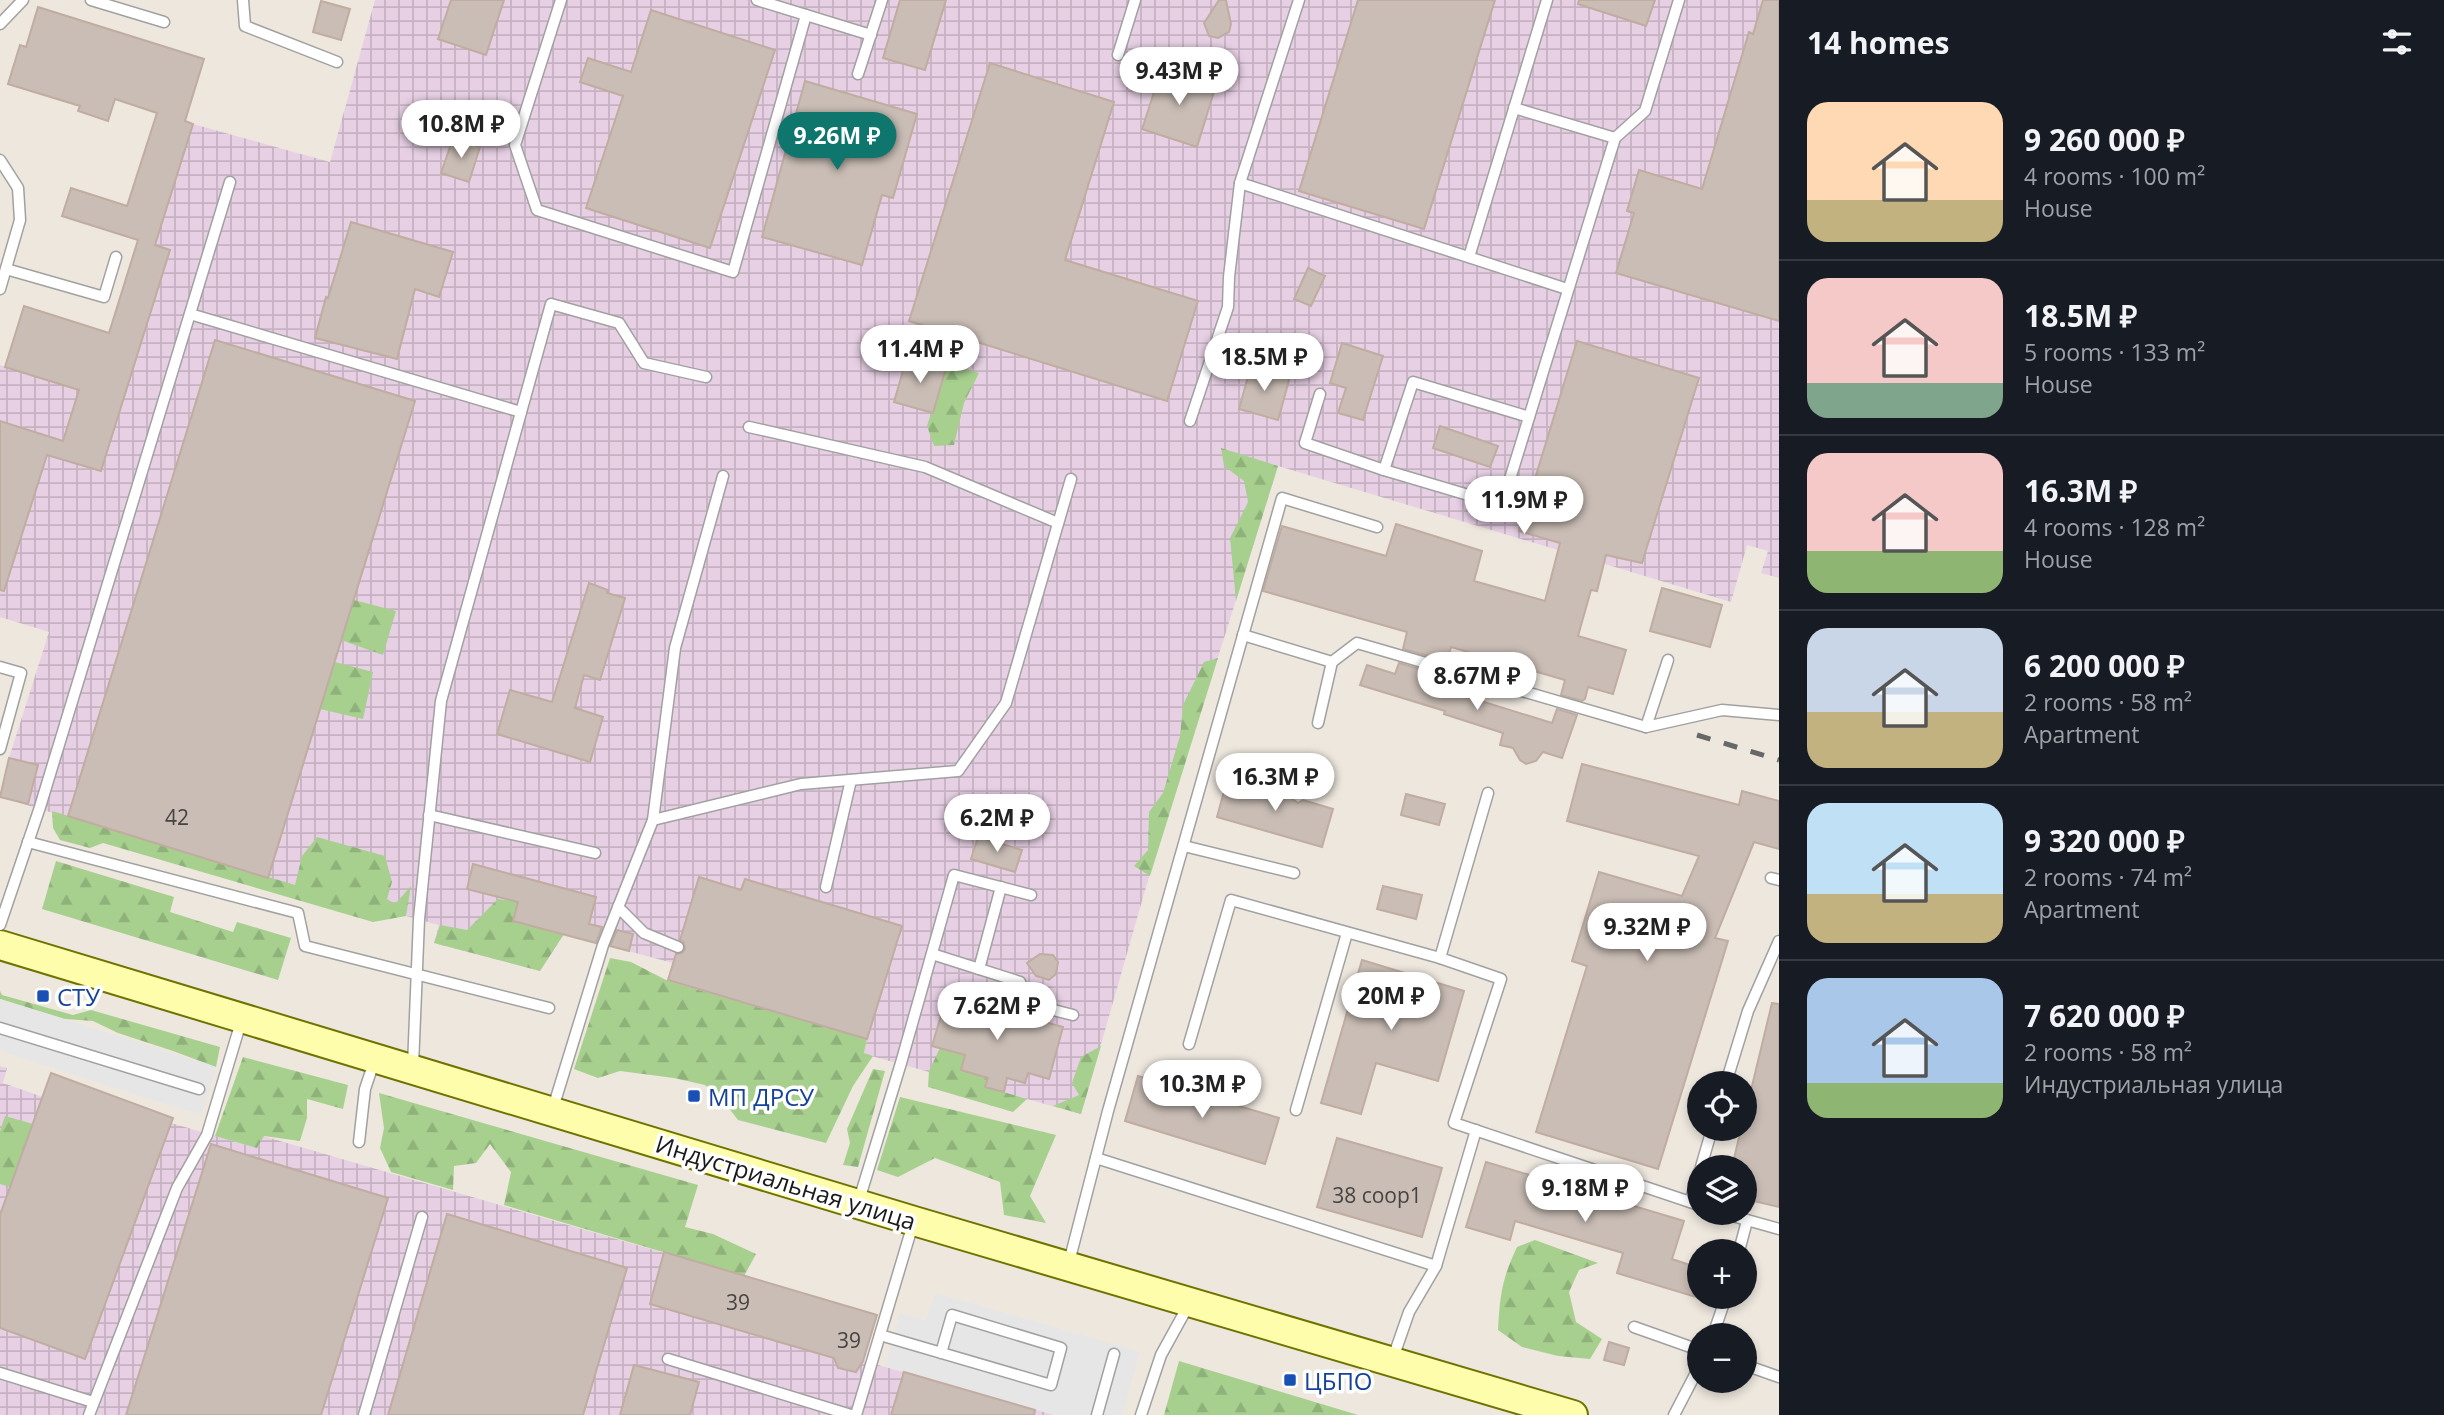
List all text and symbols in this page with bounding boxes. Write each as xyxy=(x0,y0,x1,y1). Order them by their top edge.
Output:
text: 14 homes xyxy=(1807,22,1950,63)
icon: filters xyxy=(2378,23,2416,61)
pin: 9.43M ₽ xyxy=(1114,48,1244,107)
text: 9.43M ₽ xyxy=(1135,54,1223,86)
pin: 10.8M ₽ xyxy=(396,100,526,160)
text: 10.8M ₽ xyxy=(417,107,505,139)
pin: 9.26M ₽ xyxy=(772,113,902,172)
text: 9.26M ₽ xyxy=(793,119,881,151)
text: 9 260 000 ₽ xyxy=(2024,119,2185,160)
icon: home xyxy=(1863,130,1947,214)
text: 4 rooms · 100 m² xyxy=(2024,160,2205,192)
text: House xyxy=(2024,192,2093,224)
text: 18.5M ₽ xyxy=(2024,295,2138,336)
icon: home xyxy=(1863,306,1947,390)
pin: 11.4M ₽ xyxy=(855,326,985,385)
text: 11.4M ₽ xyxy=(876,332,964,364)
pin: 18.5M ₽ xyxy=(1199,334,1329,393)
text: 5 rooms · 133 m² xyxy=(2024,336,2205,368)
text: 18.5M ₽ xyxy=(1220,340,1308,372)
text: House xyxy=(2024,368,2093,400)
text: 16.3M ₽ xyxy=(2024,470,2138,511)
pin: 11.9M ₽ xyxy=(1459,476,1589,536)
icon: home xyxy=(1863,481,1947,565)
text: 11.9M ₽ xyxy=(1480,483,1568,515)
text: 4 rooms · 128 m² xyxy=(2024,511,2205,543)
text: House xyxy=(2024,543,2093,575)
text: 6 200 000 ₽ xyxy=(2024,645,2185,686)
pin: 8.67M ₽ xyxy=(1412,652,1542,712)
icon: home xyxy=(1863,656,1947,740)
text: 8.67M ₽ xyxy=(1433,659,1521,691)
text: 2 rooms · 58 m² xyxy=(2024,686,2192,718)
text: Apartment xyxy=(2024,718,2140,750)
pin: 16.3M ₽ xyxy=(1210,754,1340,813)
text: 16.3M ₽ xyxy=(1231,760,1319,792)
pin: 6.2M ₽ xyxy=(940,794,1054,854)
text: 6.2M ₽ xyxy=(960,801,1034,833)
house number: 42 xyxy=(165,803,189,831)
text: 9 320 000 ₽ xyxy=(2024,820,2185,861)
icon: home xyxy=(1863,831,1947,915)
text: 2 rooms · 74 m² xyxy=(2024,861,2192,893)
text: Apartment xyxy=(2024,893,2140,925)
pin: 9.32M ₽ xyxy=(1582,904,1712,963)
text: 9.32M ₽ xyxy=(1603,910,1691,942)
pin: 20M ₽ xyxy=(1342,972,1440,1032)
text: 20M ₽ xyxy=(1357,979,1425,1011)
place label: СТУ xyxy=(57,980,100,1013)
pin: 7.62M ₽ xyxy=(932,982,1062,1042)
marker: СТУ xyxy=(35,988,51,1004)
text: 7.62M ₽ xyxy=(953,989,1041,1021)
text: 7 620 000 ₽ xyxy=(2024,995,2185,1036)
icon: home xyxy=(1863,1006,1947,1090)
text: 2 rooms · 58 m² xyxy=(2024,1036,2192,1068)
pin: 10.3M ₽ xyxy=(1137,1060,1267,1120)
text: 10.3M ₽ xyxy=(1158,1067,1246,1099)
text: Индустриальная улица xyxy=(2024,1068,2283,1100)
map controls xyxy=(1687,1071,1757,1393)
button: locate xyxy=(1687,1071,1757,1141)
place label: МП ДРСУ xyxy=(708,1080,814,1113)
marker: МП ДРСУ xyxy=(686,1088,702,1104)
street label: Индустриальная улица xyxy=(652,1127,920,1237)
button: layers xyxy=(1687,1155,1757,1225)
pin: 9.18M ₽ xyxy=(1520,1164,1650,1224)
text: 9.18M ₽ xyxy=(1541,1171,1629,1203)
house number: 38 соор1 xyxy=(1332,1181,1422,1209)
button: + xyxy=(1687,1239,1757,1309)
house number: 39 xyxy=(726,1288,750,1316)
button: − xyxy=(1687,1323,1757,1393)
house number: 39 xyxy=(837,1326,861,1354)
place label: ЦБПО xyxy=(1304,1364,1373,1397)
marker: ЦБПО xyxy=(1282,1372,1298,1388)

